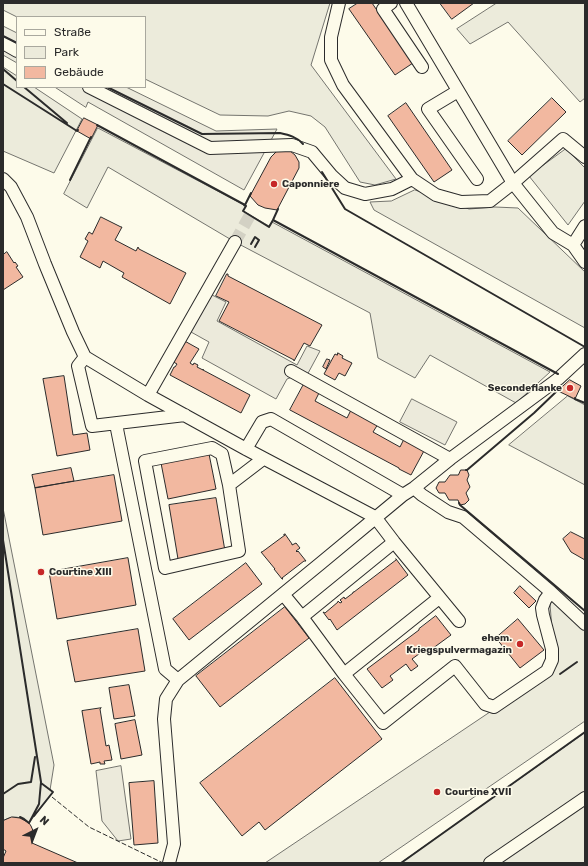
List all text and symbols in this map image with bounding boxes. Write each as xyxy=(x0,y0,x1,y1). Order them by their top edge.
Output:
legend xyxy=(16,16,146,88)
text: Straße xyxy=(54,25,91,39)
text: Park xyxy=(54,45,79,59)
text: Gebäude xyxy=(54,65,104,79)
place label: Caponniere xyxy=(282,178,339,190)
marker: Caponniere xyxy=(269,179,279,189)
place label: Secondeflanke xyxy=(488,382,562,394)
marker: Secondeflanke xyxy=(565,383,575,393)
place label: Courtine XIII xyxy=(49,566,112,578)
marker: Courtine XIII xyxy=(36,567,46,577)
place label: ehem. Kriegspulvermagazin xyxy=(406,632,512,656)
marker: ehem. Kriegspulvermagazin xyxy=(515,639,525,649)
place label: Courtine XVII xyxy=(445,786,511,798)
marker: Courtine XVII xyxy=(432,787,442,797)
north arrow xyxy=(16,810,56,850)
text: N xyxy=(37,813,52,828)

